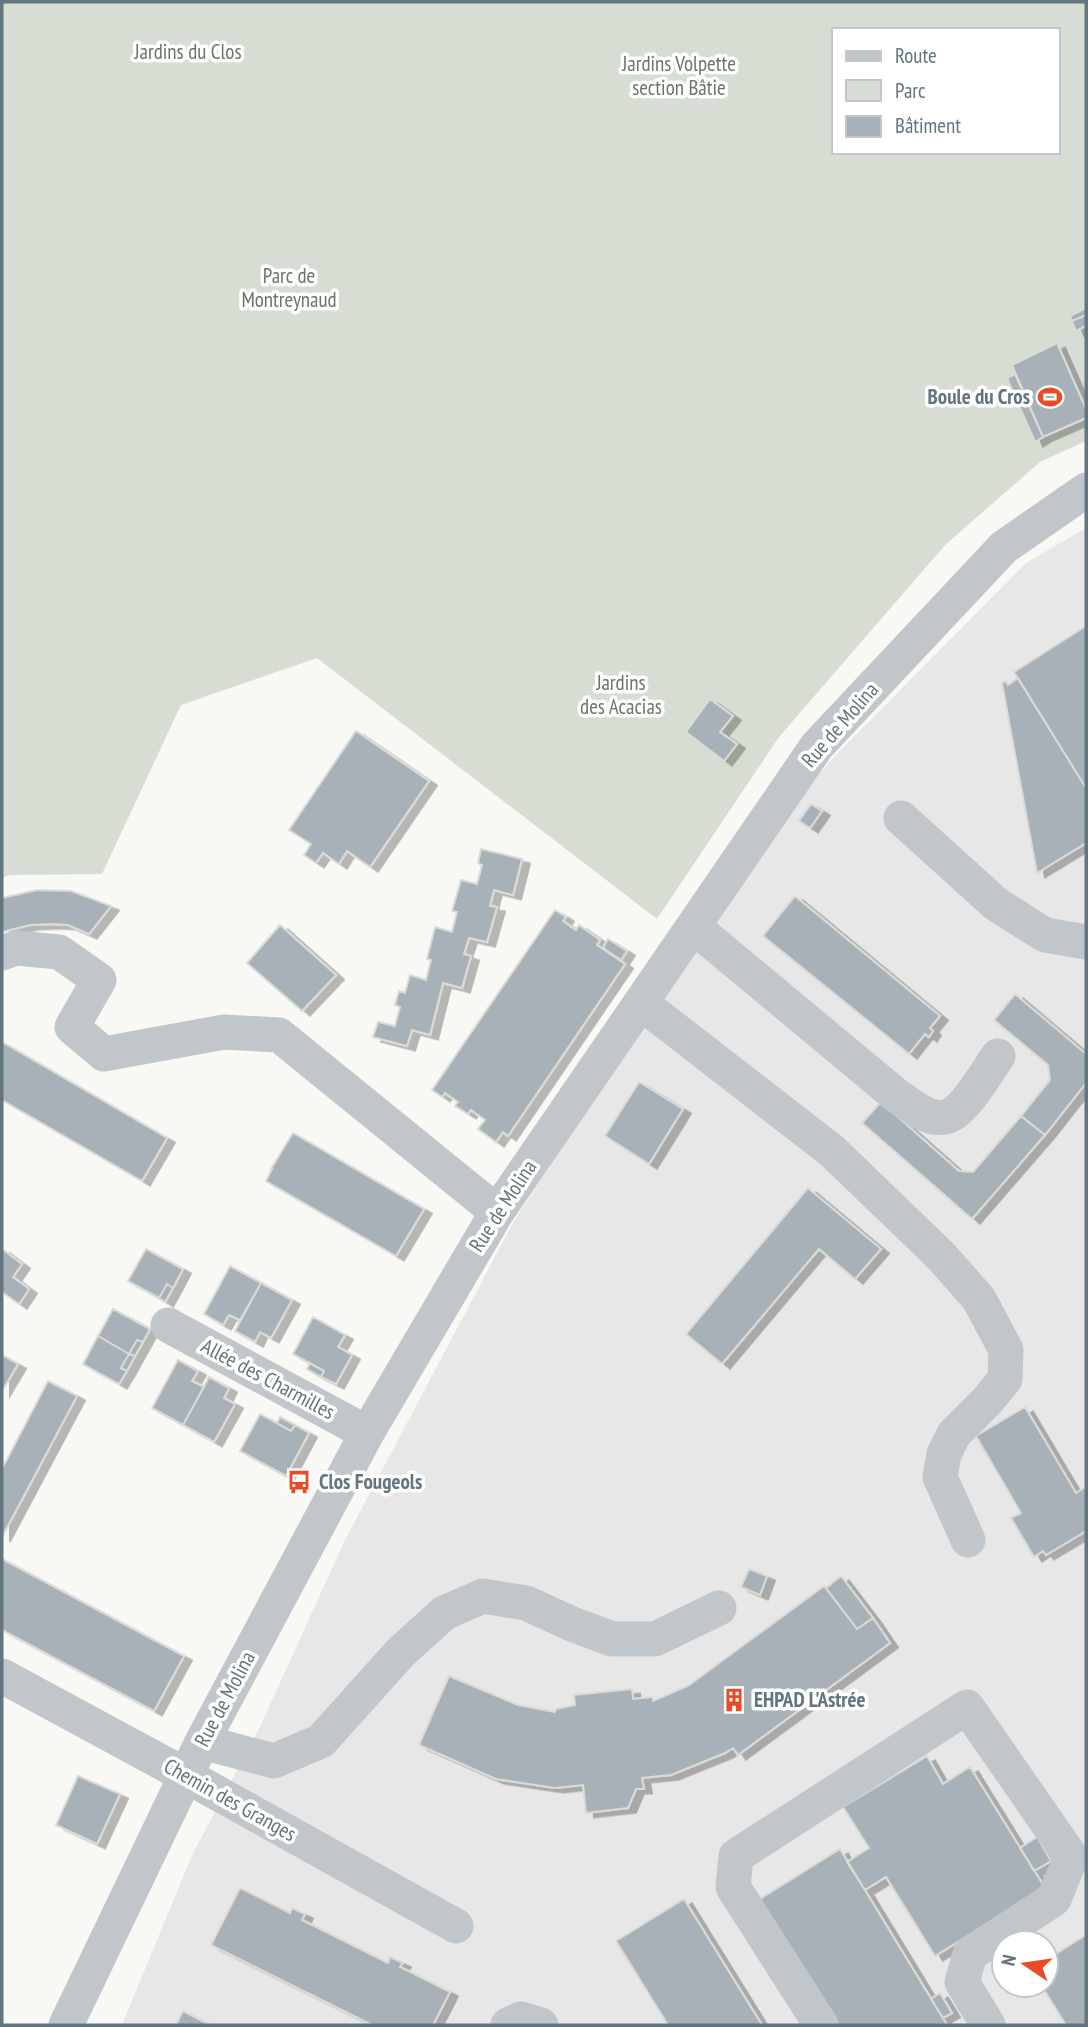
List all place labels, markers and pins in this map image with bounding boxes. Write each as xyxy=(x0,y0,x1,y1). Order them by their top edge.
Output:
place label: Boule du Cros xyxy=(928,383,1030,410)
sports icon: Boule du Cros xyxy=(1036,383,1064,411)
bus stop icon: Clos Fougeols xyxy=(285,1468,313,1496)
place label: Clos Fougeols xyxy=(319,1468,422,1495)
building icon: EHPAD L'Astrée xyxy=(720,1686,748,1714)
place label: EHPAD L'Astrée xyxy=(754,1686,866,1713)

